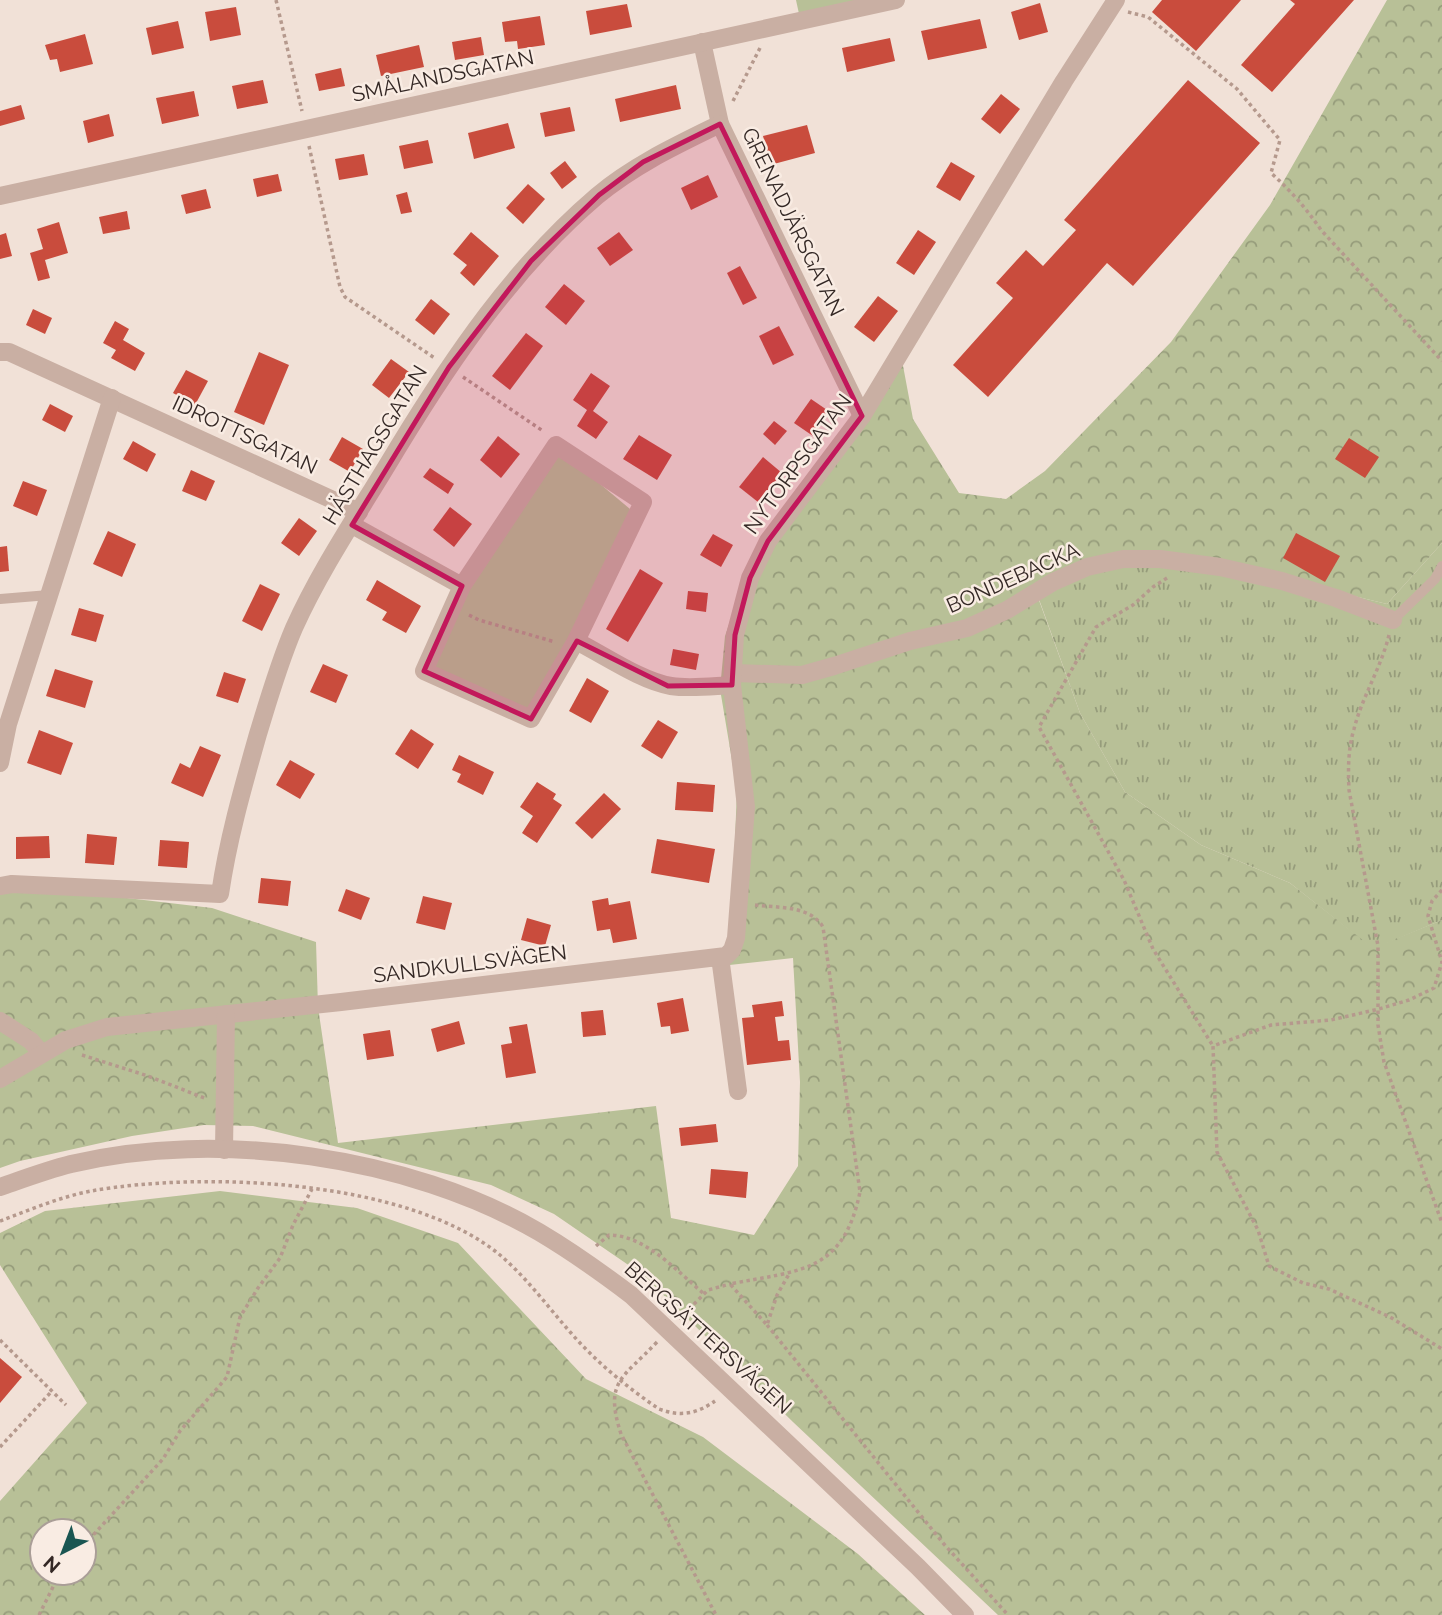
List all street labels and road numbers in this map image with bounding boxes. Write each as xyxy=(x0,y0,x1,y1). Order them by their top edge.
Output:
street label: SMÅLANDSGATAN xyxy=(350,44,536,107)
street label: GRENADJÄRSGATAN xyxy=(737,124,850,320)
street label: HÄSTHAGSGATAN xyxy=(317,360,432,529)
street label: NYTORPSGATAN xyxy=(738,389,857,539)
street label: IDROTTSGATAN xyxy=(169,390,322,479)
street label: BONDEBACKA xyxy=(942,537,1083,618)
street label: SANDKULLSVÄGEN xyxy=(372,939,568,988)
street label: BERGSÄTTERSVÄGEN xyxy=(620,1256,797,1419)

